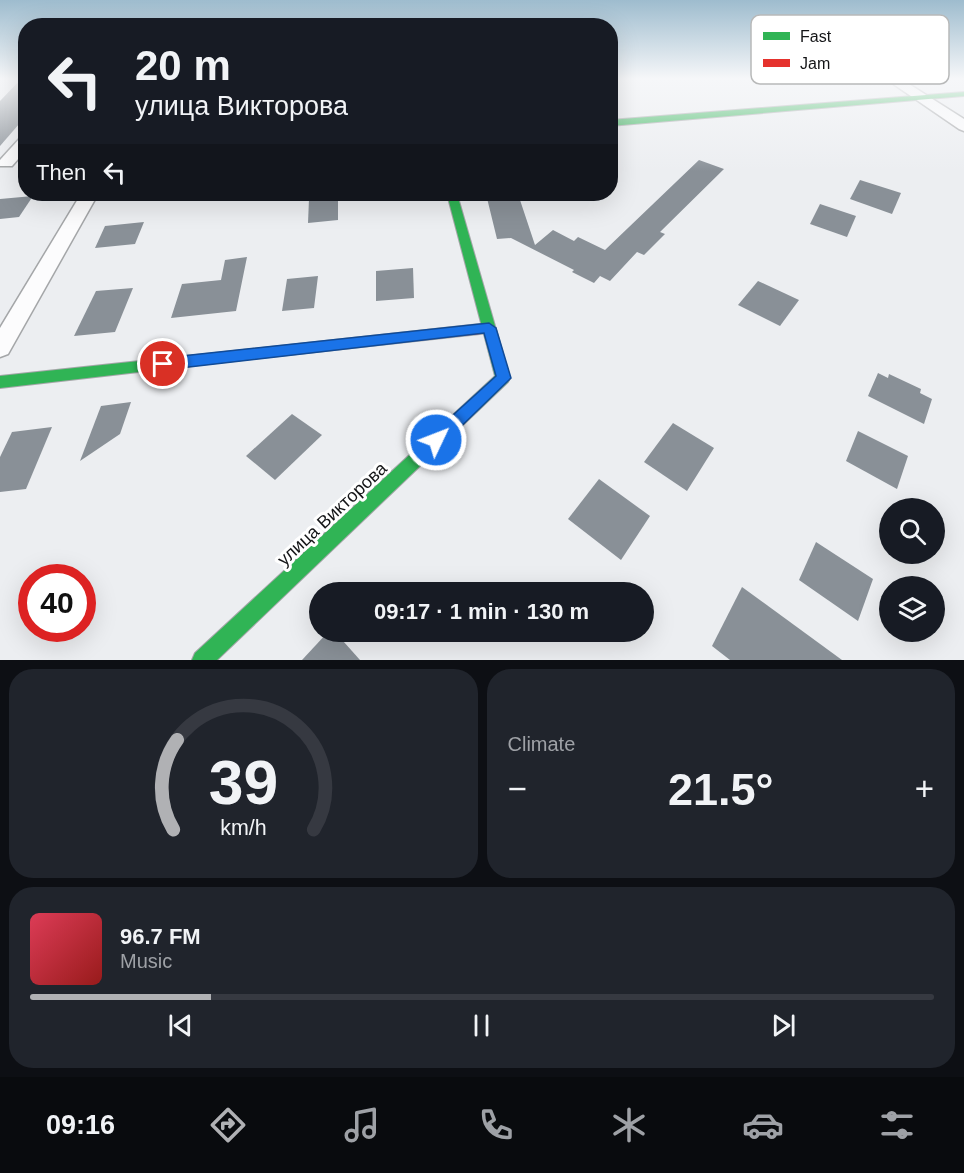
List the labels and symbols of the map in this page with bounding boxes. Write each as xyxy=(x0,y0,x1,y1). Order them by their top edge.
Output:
legend xyxy=(751,15,949,84)
text: Fast xyxy=(800,28,832,45)
text: Jam xyxy=(800,55,830,72)
pin xyxy=(137,338,188,389)
position arrow xyxy=(404,408,468,472)
street label: улица Викторова xyxy=(273,458,391,570)
speed limit sign: 40 xyxy=(18,564,96,642)

